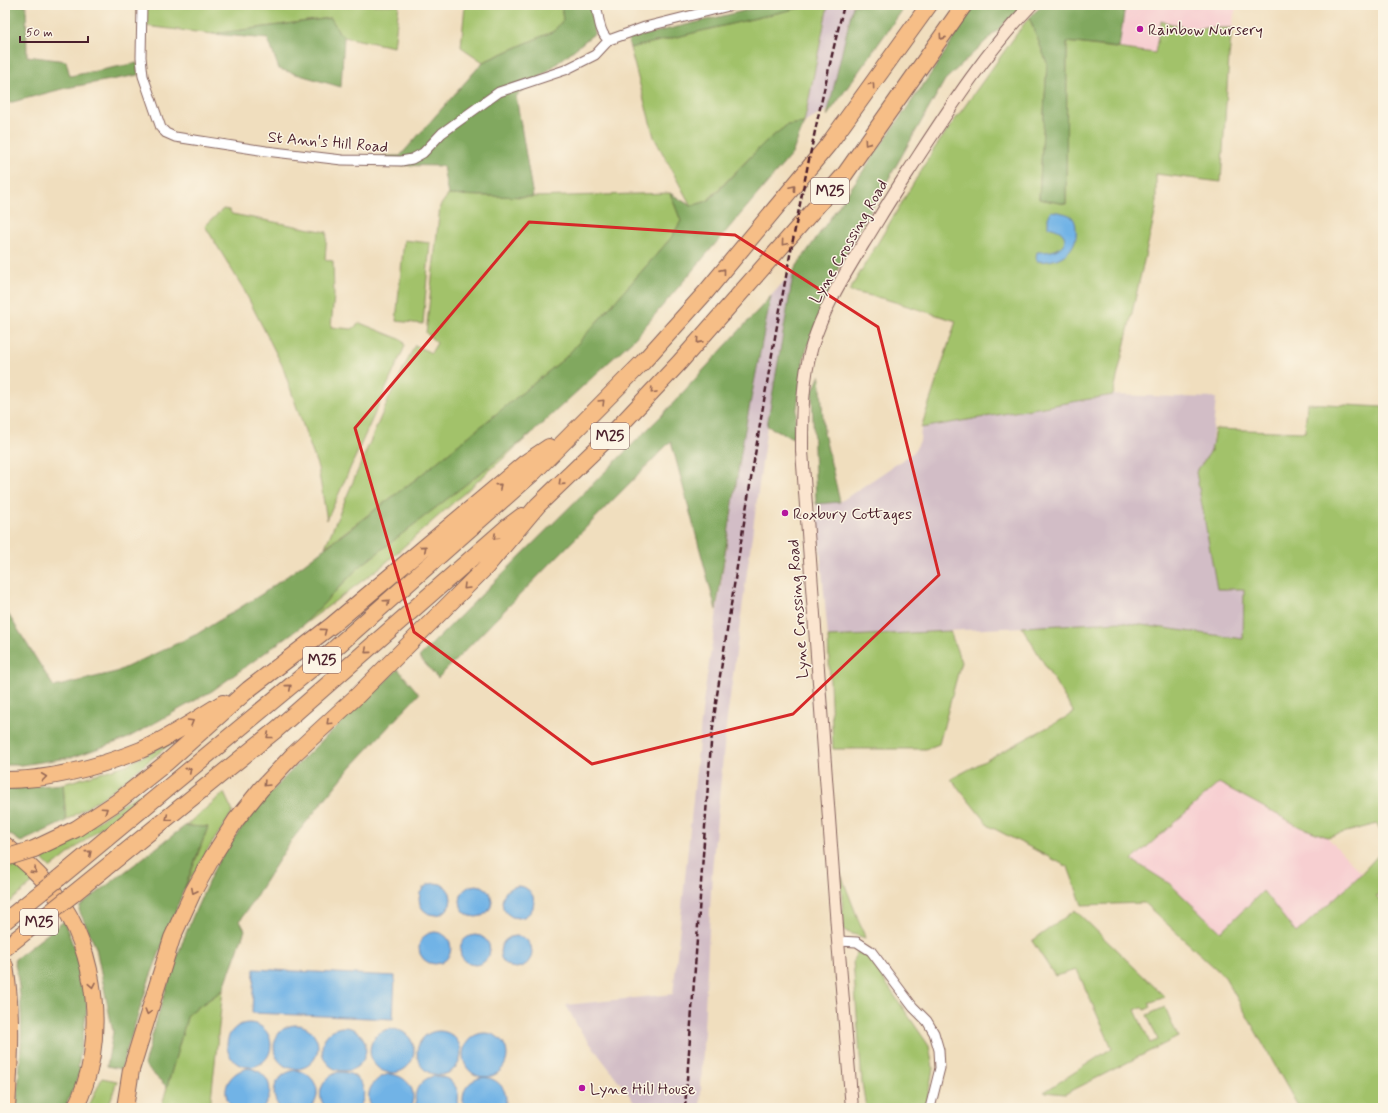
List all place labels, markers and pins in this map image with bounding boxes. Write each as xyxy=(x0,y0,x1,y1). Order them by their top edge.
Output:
place label: Rainbow Nursery xyxy=(1148,20,1263,41)
marker: Rainbow Nursery xyxy=(1135,24,1145,34)
place label: Roxbury Cottages xyxy=(793,504,912,525)
marker: Roxbury Cottages xyxy=(780,508,790,518)
place label: Lyne Hill House xyxy=(590,1079,696,1100)
marker: Lyne Hill House xyxy=(577,1083,587,1093)

